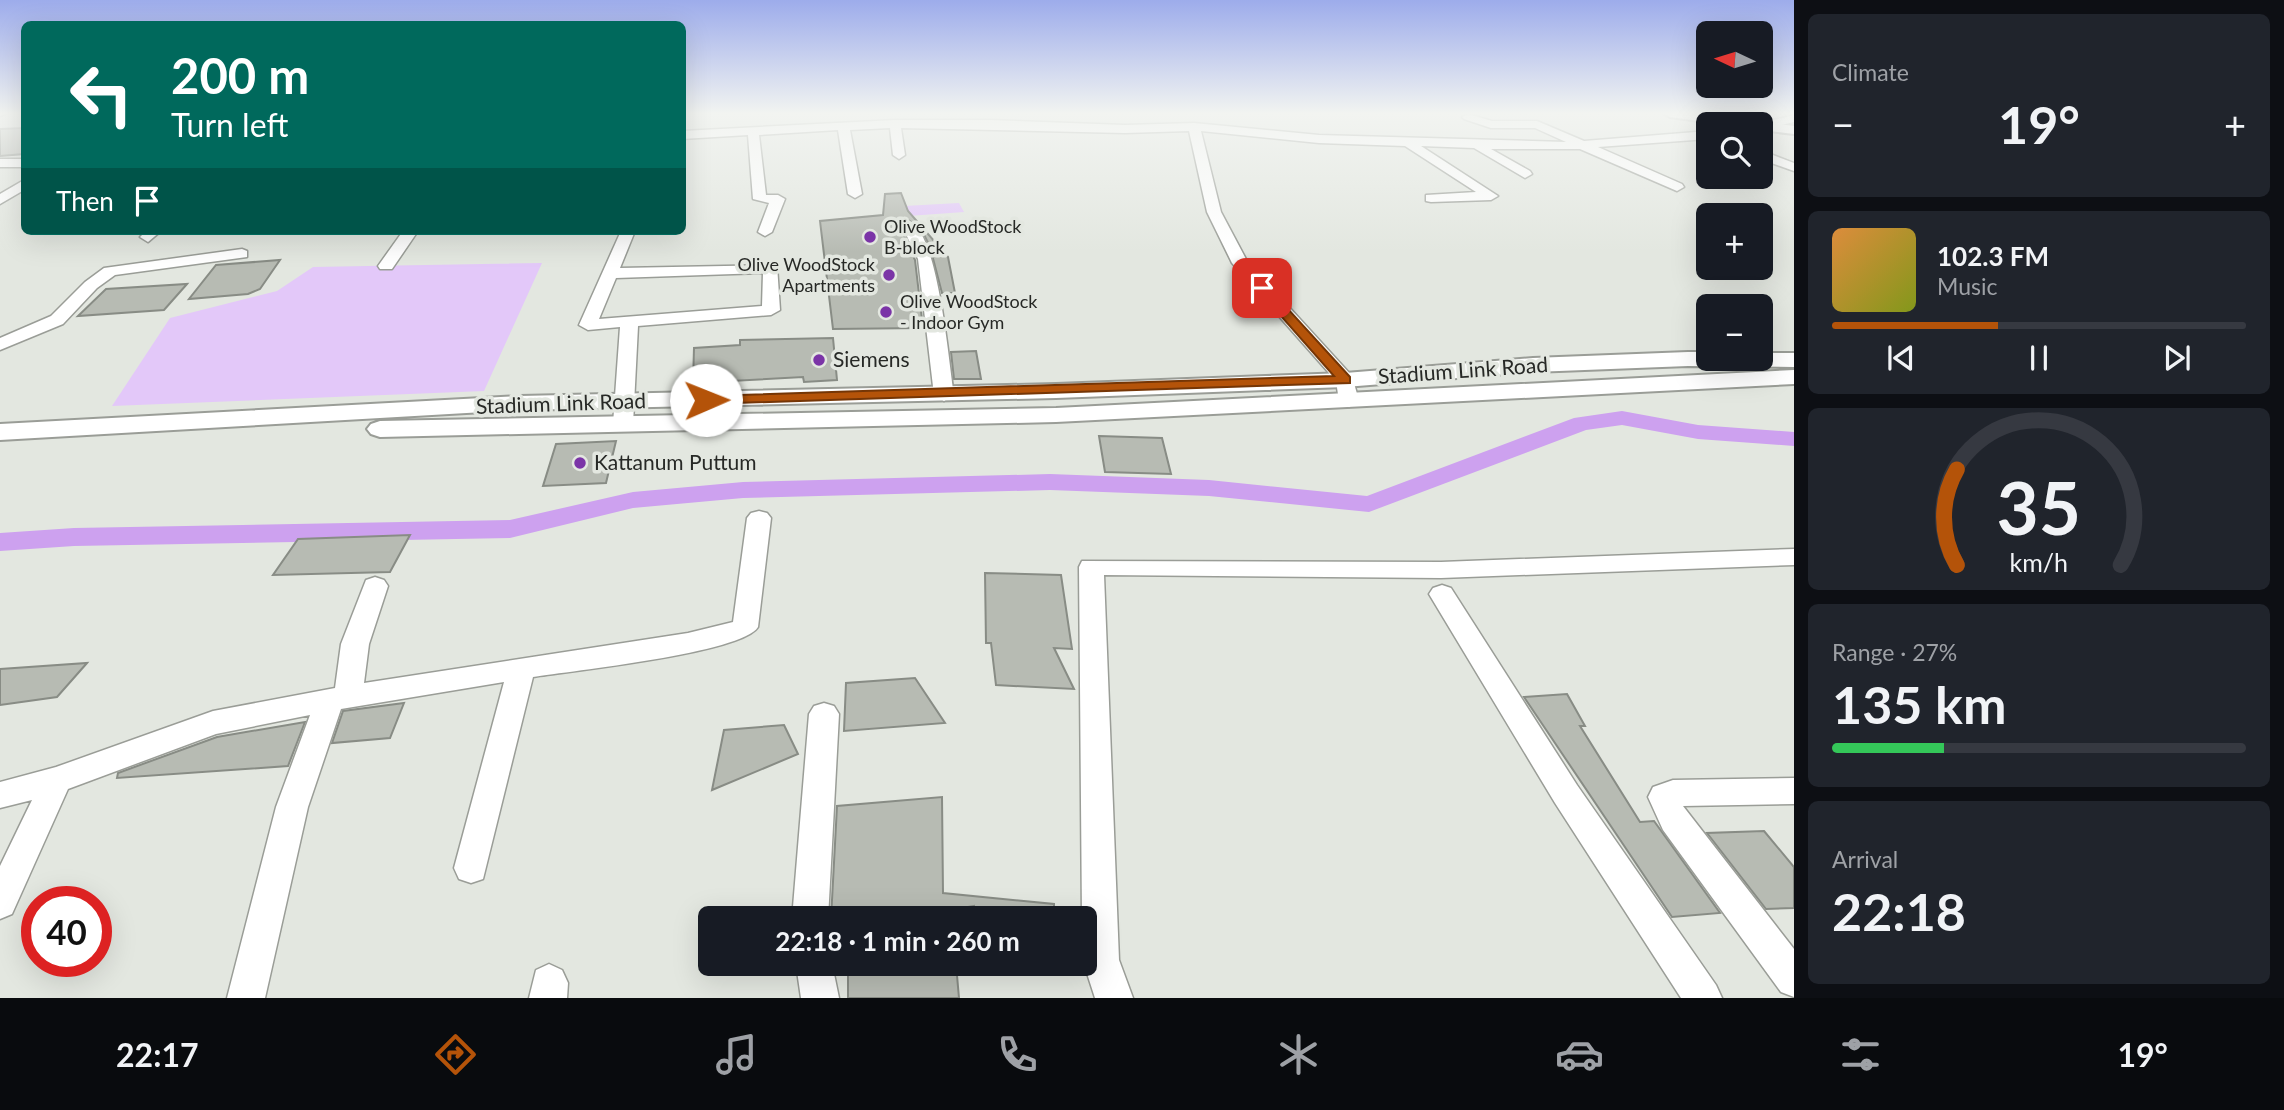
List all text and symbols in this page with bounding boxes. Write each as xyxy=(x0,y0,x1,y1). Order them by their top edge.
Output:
north arrow xyxy=(1696,21,1773,98)
map controls xyxy=(1696,21,1773,371)
text: 200 m xyxy=(171,46,309,104)
icon: left xyxy=(56,49,147,140)
text: Climate xyxy=(1832,58,1909,86)
text: 19° xyxy=(1998,93,2080,155)
text: − xyxy=(1832,101,1854,147)
text: + xyxy=(2224,101,2246,147)
text: Turn left xyxy=(171,105,288,144)
button: search xyxy=(1696,112,1773,189)
icon: arrive xyxy=(128,182,166,220)
text: Then xyxy=(56,185,114,217)
button: + xyxy=(1696,203,1773,280)
place label: Olive WoodStock B-block xyxy=(884,215,1022,258)
marker: Olive WoodStock B-block xyxy=(862,229,878,245)
text: 102.3 FM xyxy=(1937,240,2049,272)
place label: Olive WoodStock Apartments xyxy=(738,253,876,296)
pin xyxy=(1232,258,1292,318)
marker: Olive WoodStock Apartments xyxy=(881,267,897,283)
icon: arrive xyxy=(1243,269,1281,307)
text: Music xyxy=(1937,272,1997,300)
place label: Olive WoodStock - Indoor Gym xyxy=(900,290,1038,333)
button: − xyxy=(1696,294,1773,371)
marker: Olive WoodStock - Indoor Gym xyxy=(878,304,894,320)
icon: previous xyxy=(1882,339,1920,377)
icon: pause xyxy=(2020,339,2058,377)
icon: next xyxy=(2158,339,2196,377)
place label: Siemens xyxy=(833,346,910,371)
street label: Stadium Link Road xyxy=(1377,351,1549,388)
marker: Siemens xyxy=(811,352,827,368)
position arrow xyxy=(669,363,743,437)
street label: Stadium Link Road xyxy=(475,387,646,418)
place label: Kattanum Puttum xyxy=(594,449,757,474)
marker: Kattanum Puttum xyxy=(572,455,588,471)
text: 35 xyxy=(1997,463,2081,551)
text: km/h xyxy=(2010,547,2068,577)
text: Range · 27% xyxy=(1832,638,1957,666)
text: 135 km xyxy=(1832,673,2006,735)
text: Arrival xyxy=(1832,845,1898,873)
text: 22:18 xyxy=(1832,880,1966,942)
speed limit sign: 40 xyxy=(21,886,112,977)
text: 22:18 · 1 min · 260 m xyxy=(775,925,1020,957)
icon: directions xyxy=(431,1030,480,1079)
icon: music xyxy=(712,1030,761,1079)
icon: phone xyxy=(993,1030,1042,1079)
icon: climate xyxy=(1274,1030,1323,1079)
icon: car xyxy=(1555,1030,1604,1079)
icon: filters xyxy=(1836,1030,1885,1079)
text: 22:17 xyxy=(116,1035,199,1074)
text: 19° xyxy=(2117,1035,2168,1074)

